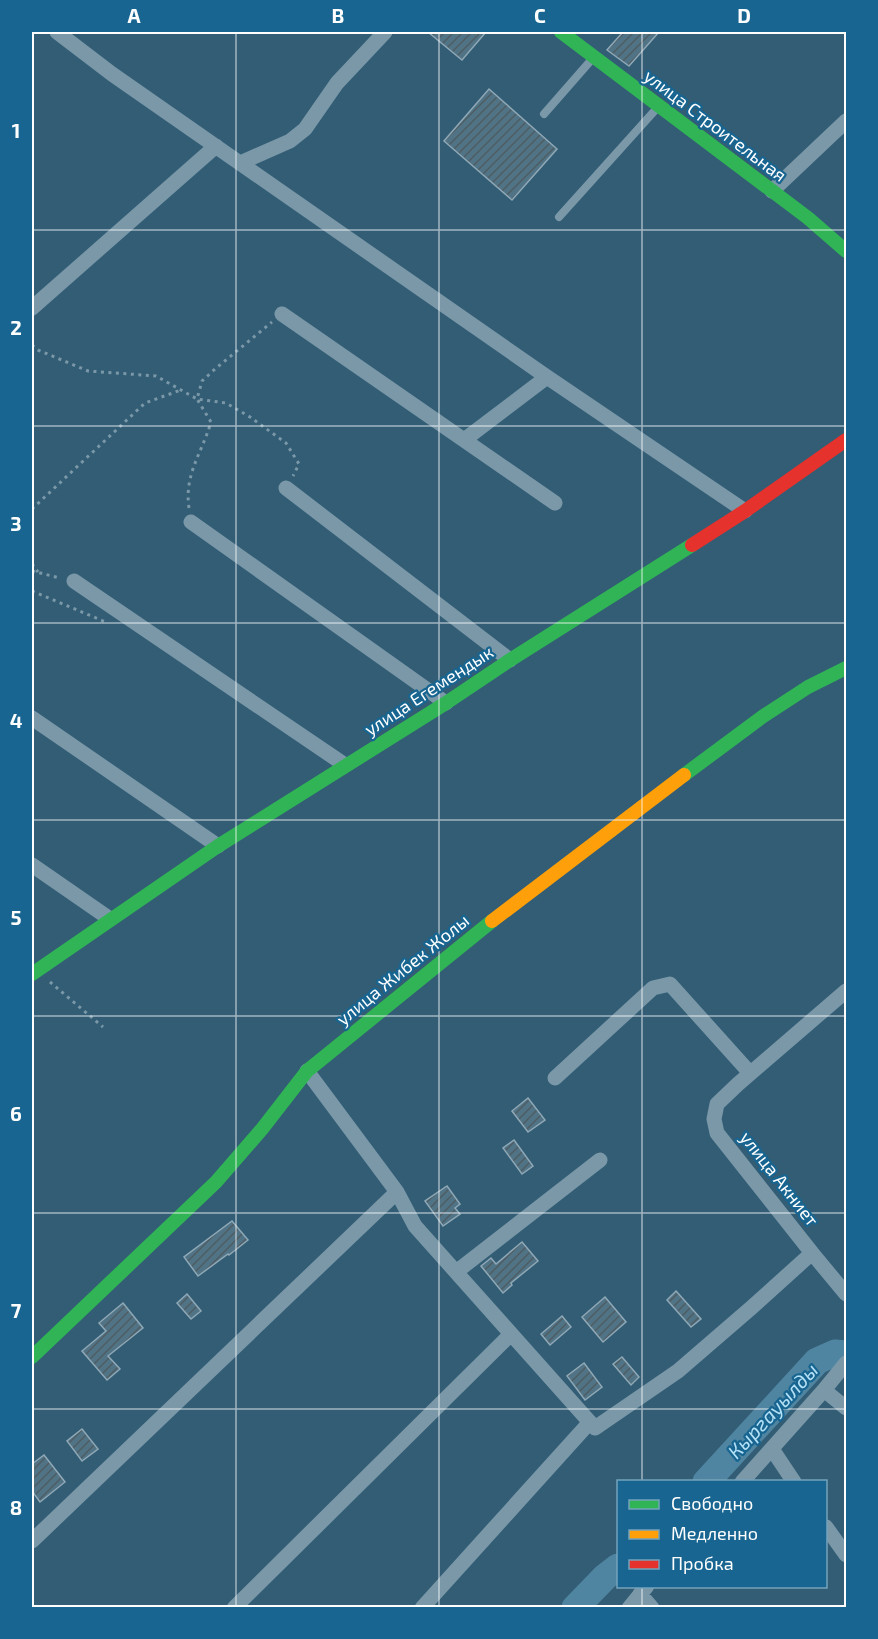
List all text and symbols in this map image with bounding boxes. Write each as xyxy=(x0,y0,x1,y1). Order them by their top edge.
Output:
text: A xyxy=(127,3,141,27)
text: B xyxy=(332,3,344,27)
text: C xyxy=(534,3,546,27)
text: D xyxy=(737,3,751,27)
street label: улица Строительная xyxy=(640,64,791,186)
text: 1 xyxy=(12,118,20,142)
text: 2 xyxy=(10,315,22,339)
text: 3 xyxy=(10,511,22,535)
street label: улица Егемендык xyxy=(360,640,497,740)
text: 4 xyxy=(10,708,23,732)
text: 5 xyxy=(10,905,22,929)
street label: улица Жибек Жолы xyxy=(332,909,473,1029)
text: 6 xyxy=(10,1101,22,1125)
street label: улица Акниет xyxy=(736,1127,824,1230)
text: 7 xyxy=(11,1298,22,1322)
water label: Кыргауылды xyxy=(722,1358,822,1463)
legend xyxy=(617,1480,827,1588)
text: Свободно xyxy=(671,1492,753,1514)
text: 8 xyxy=(10,1495,22,1519)
text: Медленно xyxy=(671,1522,758,1544)
text: Пробка xyxy=(671,1552,734,1574)

